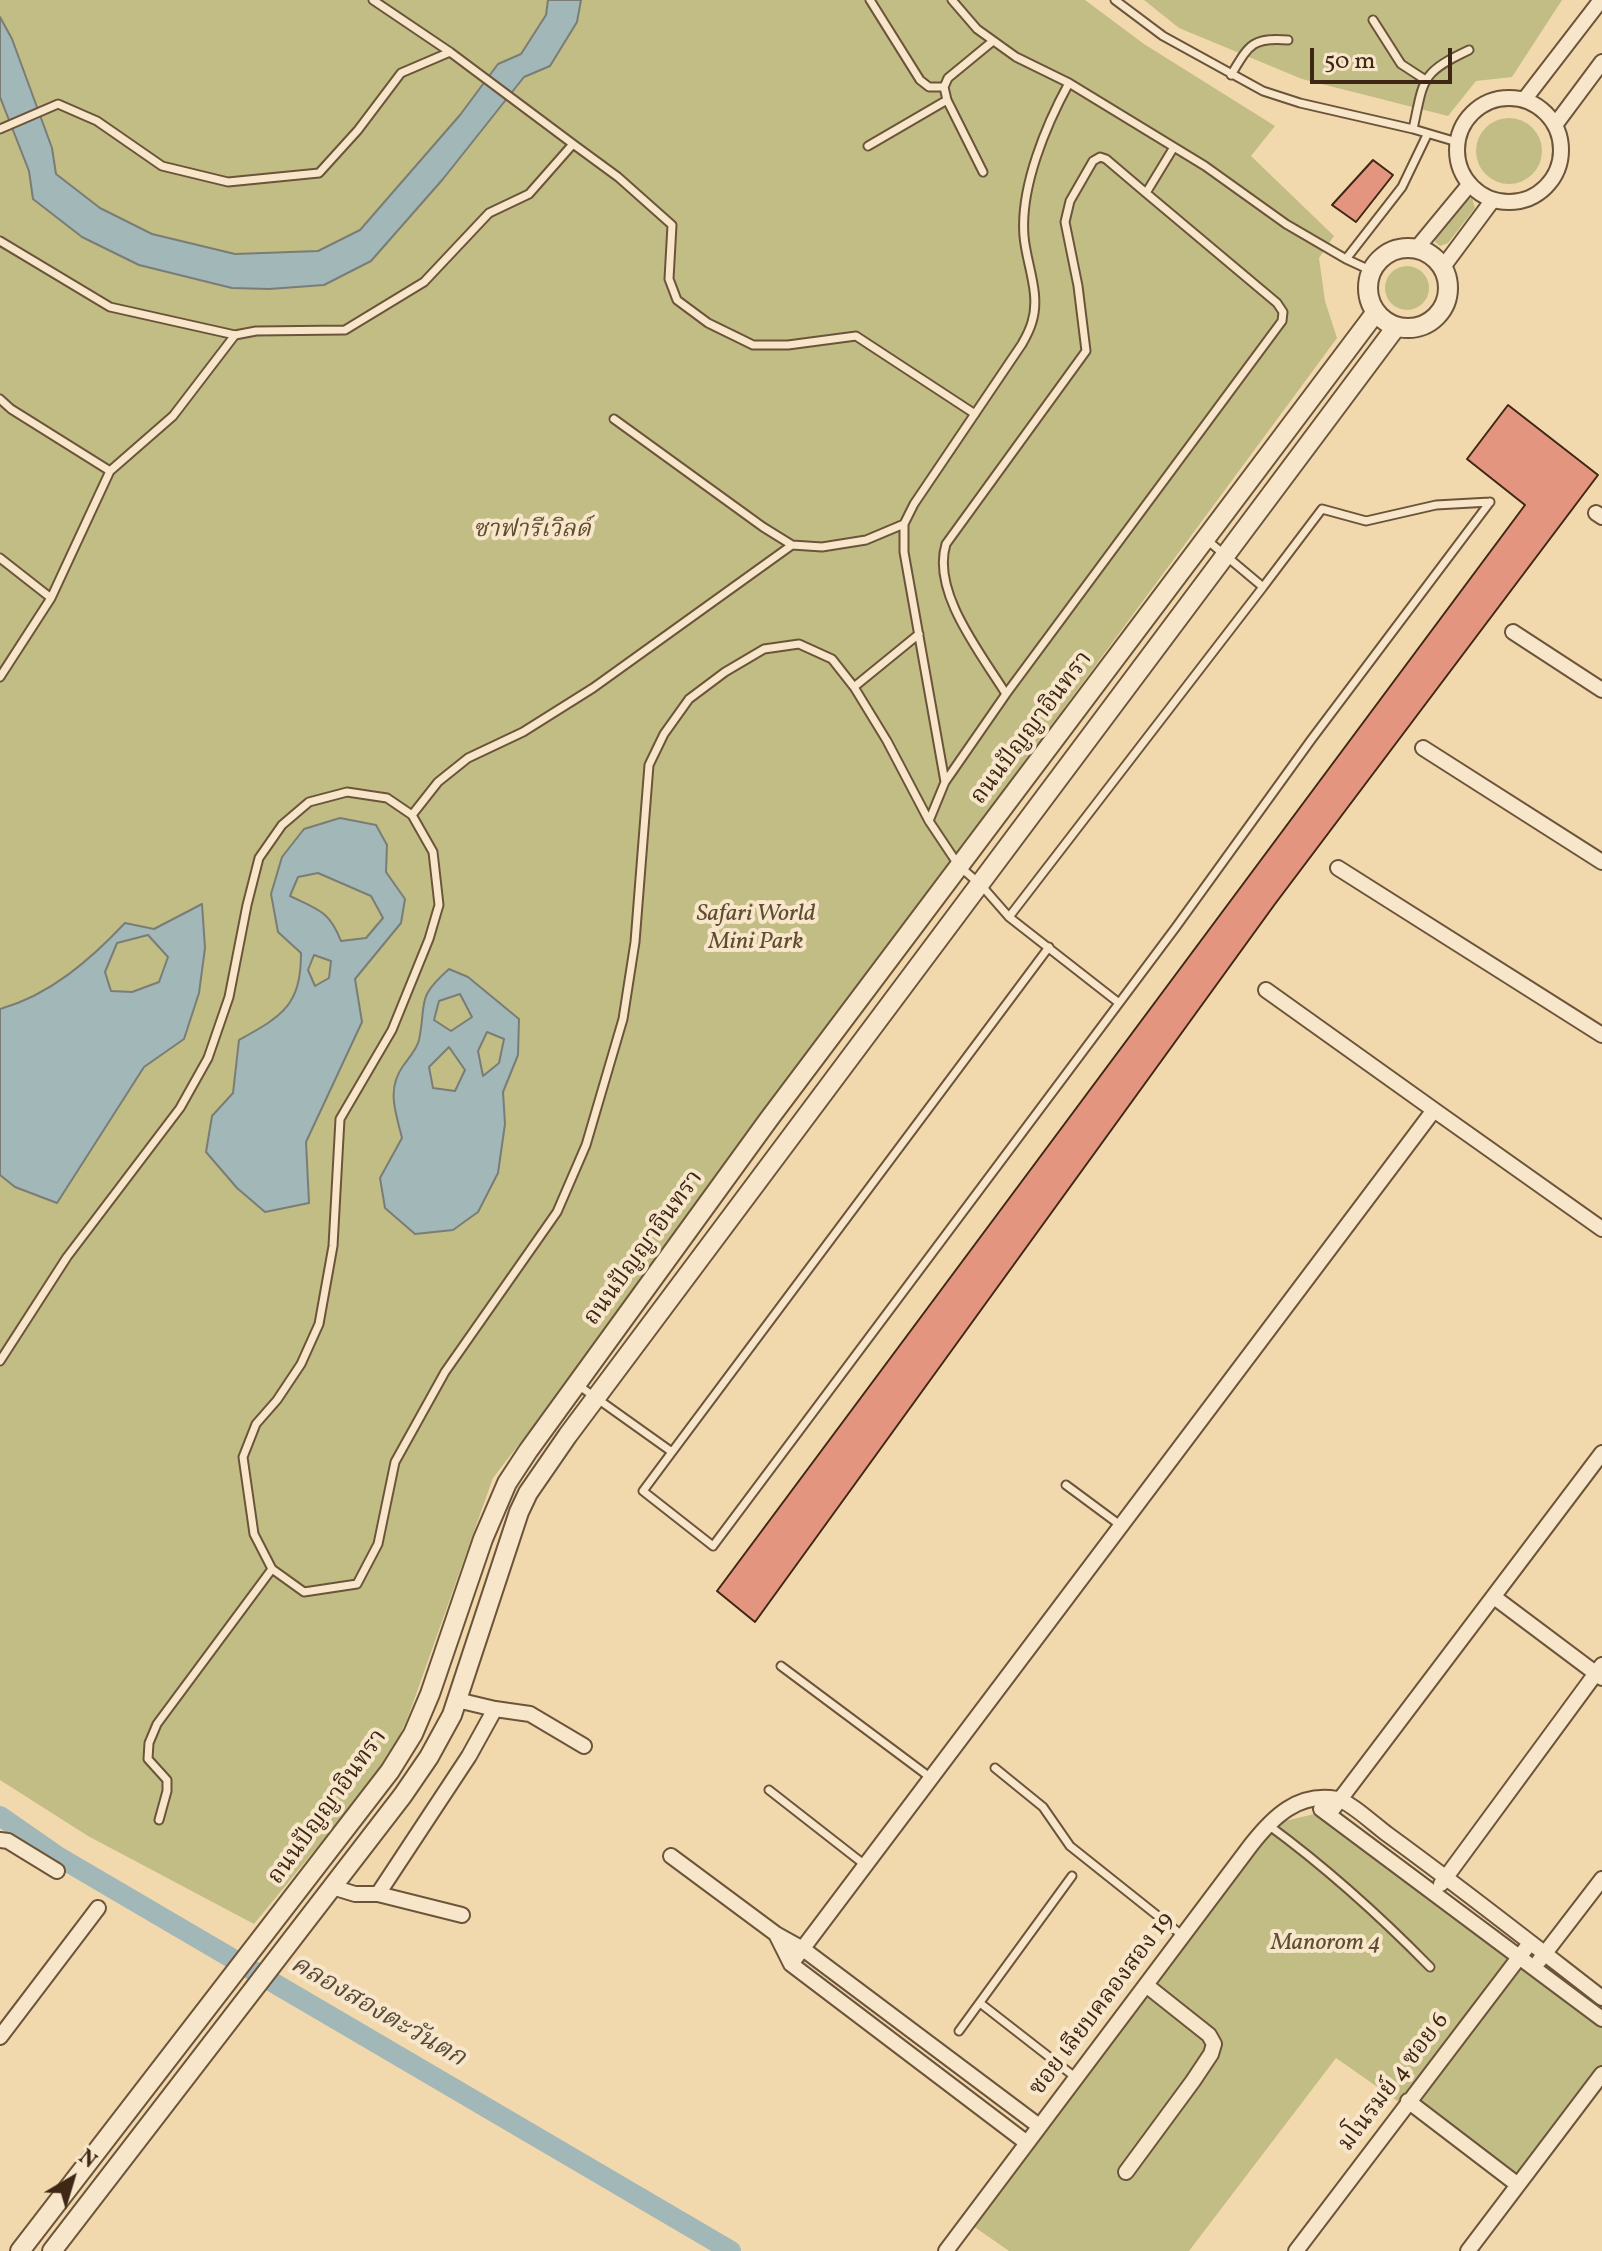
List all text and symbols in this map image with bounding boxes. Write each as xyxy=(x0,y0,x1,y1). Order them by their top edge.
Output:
scale bar xyxy=(1314,32,1456,82)
text: 50 m xyxy=(1324,45,1376,79)
park label: ซาฟารีเวิลด์ xyxy=(473,518,591,546)
street label: ถนนปัญญาอินทรา xyxy=(966,647,1100,811)
park label: Safari World Mini Park xyxy=(696,902,816,958)
street label: ถนนปัญญาอินทรา xyxy=(579,1166,711,1332)
street label: ถนนปัญญาอินทรา xyxy=(263,1725,395,1891)
street label: ซอย เลียบคลองสอง 19 xyxy=(1025,1908,1181,2102)
park label: Manorom 4 xyxy=(1271,1931,1381,1959)
water label: คลองสองตะวันตก xyxy=(284,1950,470,2076)
street label: มโนรมย์ 4 ซอย 6 xyxy=(1333,2008,1457,2158)
north arrow xyxy=(32,2139,112,2219)
text: N xyxy=(71,2143,103,2177)

